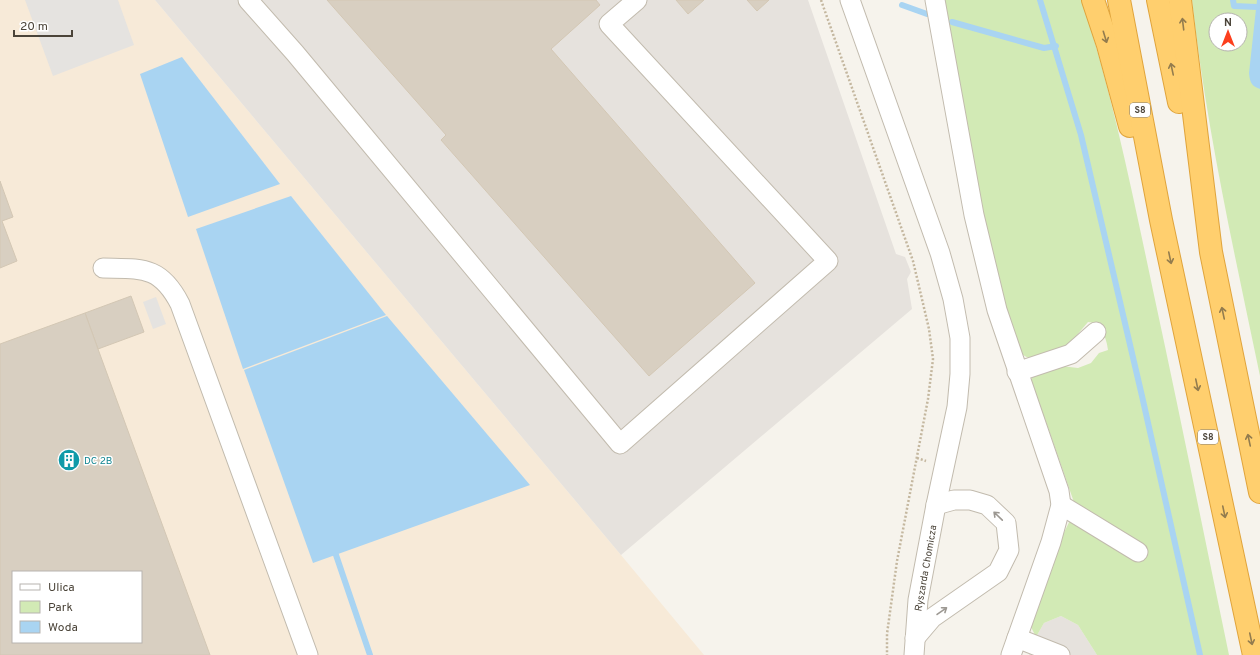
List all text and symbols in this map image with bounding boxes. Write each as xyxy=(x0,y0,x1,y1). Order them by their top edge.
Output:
scale bar xyxy=(14,12,72,38)
north arrow xyxy=(1208,12,1248,52)
text: N xyxy=(1224,16,1232,30)
one-way arrow xyxy=(1179,18,1186,31)
text: 20 m xyxy=(20,19,48,35)
one-way arrow xyxy=(1102,31,1109,44)
one-way arrow xyxy=(1168,62,1176,75)
road number: S8 xyxy=(1130,103,1150,117)
one-way arrow xyxy=(1166,251,1174,264)
one-way arrow xyxy=(1219,307,1227,320)
one-way arrow xyxy=(1193,378,1201,391)
road number: S8 xyxy=(1198,430,1218,444)
one-way arrow xyxy=(1245,434,1253,447)
building icon: DC 2B xyxy=(56,447,82,473)
place label: DC 2B xyxy=(84,455,112,468)
one-way arrow xyxy=(1220,505,1228,518)
one-way arrow xyxy=(993,511,1003,521)
street label: Ryszarda Chomicza xyxy=(912,524,940,612)
legend xyxy=(12,571,142,643)
text: Ulica xyxy=(48,580,75,596)
text: Park xyxy=(48,600,73,616)
one-way arrow xyxy=(936,607,947,615)
text: Woda xyxy=(48,620,78,636)
one-way arrow xyxy=(1247,633,1255,646)

